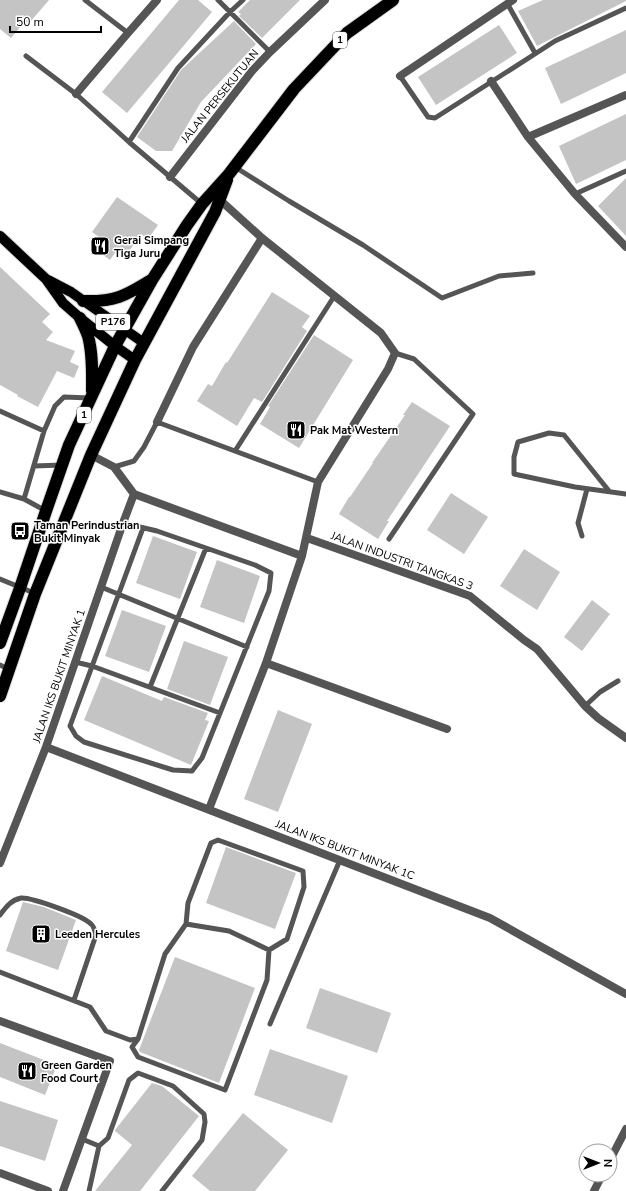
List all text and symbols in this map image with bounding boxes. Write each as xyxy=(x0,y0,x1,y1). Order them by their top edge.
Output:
scale bar xyxy=(10,8,101,34)
text: 50 m xyxy=(16,14,44,30)
road number: 1 xyxy=(333,32,347,48)
street label: JALAN PERSEKUTUAN xyxy=(177,46,262,146)
place label: Gerai Simpang Tiga Juru xyxy=(114,233,189,261)
restaurant icon: Gerai Simpang Tiga Juru xyxy=(89,235,111,257)
road number: P176 xyxy=(96,314,130,330)
road number: 1 xyxy=(77,407,91,423)
restaurant icon: Pak Mat Western xyxy=(285,419,307,441)
place label: Pak Mat Western xyxy=(310,423,398,438)
place label: Taman Perindustrian Bukit Minyak xyxy=(34,518,140,546)
bus stop icon: Taman Perindustrian Bukit Minyak xyxy=(9,520,31,542)
street label: JALAN INDUSTRI TANGKAS 3 xyxy=(328,528,475,594)
street label: JALAN IKS BUKIT MINYAK 1 xyxy=(29,607,89,746)
street label: JALAN IKS BUKIT MINYAK 1C xyxy=(272,816,417,883)
building icon: Leeden Hercules xyxy=(30,923,52,945)
place label: Leeden Hercules xyxy=(55,927,140,942)
place label: Green Garden Food Court xyxy=(41,1058,112,1086)
restaurant icon: Green Garden Food Court xyxy=(16,1060,38,1082)
north arrow xyxy=(578,1143,618,1183)
text: N xyxy=(600,1159,615,1167)

